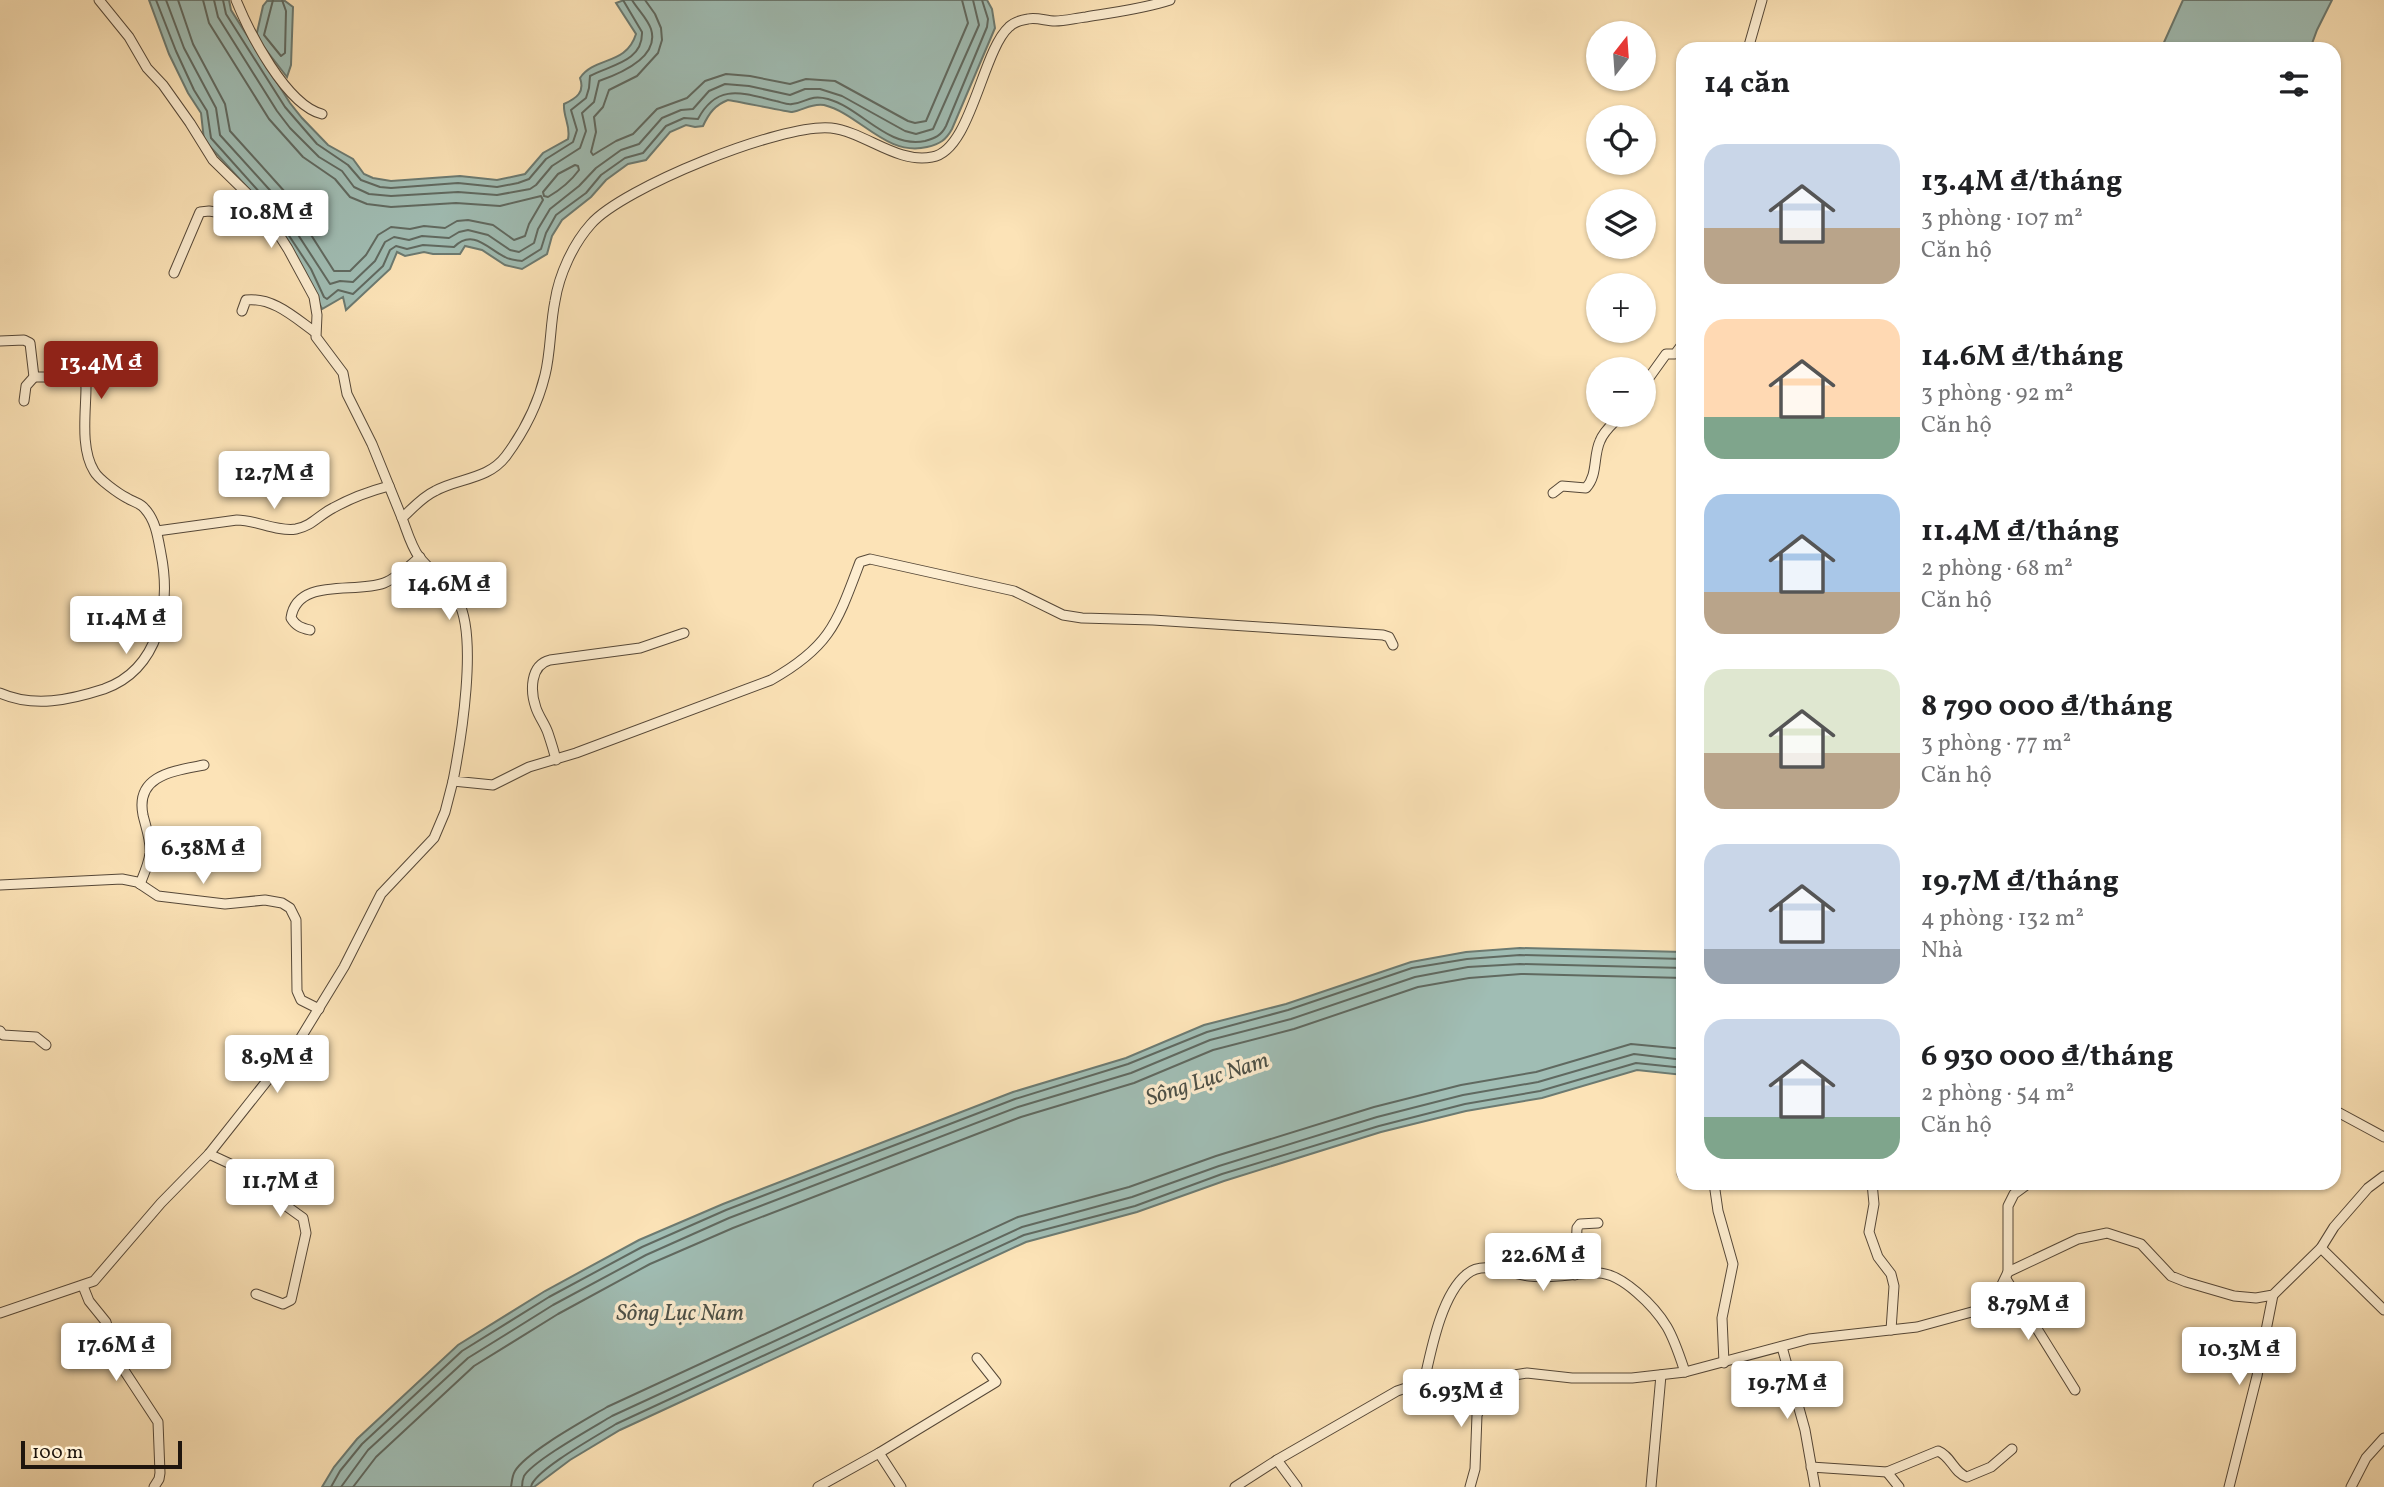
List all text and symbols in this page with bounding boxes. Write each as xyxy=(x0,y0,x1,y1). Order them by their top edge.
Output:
north arrow xyxy=(1586,21,1656,91)
map controls xyxy=(1586,21,1656,427)
text: 14 căn xyxy=(1704,63,1790,105)
icon: filters xyxy=(2275,65,2313,103)
button: locate xyxy=(1586,105,1656,175)
text: 13.4M ₫/tháng xyxy=(1921,161,2122,203)
icon: home xyxy=(1760,172,1844,256)
button: layers xyxy=(1586,189,1656,259)
pin: 10.8M ₫ xyxy=(206,190,336,250)
text: 10.8M ₫ xyxy=(229,197,313,229)
text: 3 phòng · 107 m² xyxy=(1921,203,2083,235)
text: Căn hộ xyxy=(1921,235,1992,267)
button: + xyxy=(1586,273,1656,343)
text: 14.6M ₫/tháng xyxy=(1921,336,2124,378)
pin: 13.4M ₫ xyxy=(36,342,166,401)
icon: home xyxy=(1760,347,1844,431)
text: 13.4M ₫ xyxy=(60,348,142,380)
button: − xyxy=(1586,357,1656,427)
text: 3 phòng · 92 m² xyxy=(1921,378,2073,410)
text: Căn hộ xyxy=(1921,410,1992,442)
pin: 12.7M ₫ xyxy=(209,452,339,511)
text: 12.7M ₫ xyxy=(235,458,313,490)
text: 11.4M ₫/tháng xyxy=(1921,511,2119,553)
icon: home xyxy=(1760,522,1844,606)
text: 2 phòng · 68 m² xyxy=(1921,553,2073,585)
pin: 14.6M ₫ xyxy=(384,562,514,622)
text: 14.6M ₫ xyxy=(407,569,491,601)
text: Căn hộ xyxy=(1921,585,1992,617)
pin: 11.4M ₫ xyxy=(61,596,191,656)
text: 11.4M ₫ xyxy=(86,603,166,635)
text: 8 790 000 ₫/tháng xyxy=(1921,686,2173,728)
icon: home xyxy=(1760,697,1844,781)
text: 3 phòng · 77 m² xyxy=(1921,728,2071,760)
text: Căn hộ xyxy=(1921,760,1992,792)
pin: 6.38M ₫ xyxy=(138,826,268,886)
text: 6.38M ₫ xyxy=(161,833,245,865)
text: 19.7M ₫/tháng xyxy=(1921,861,2119,903)
icon: home xyxy=(1760,872,1844,956)
text: 4 phòng · 132 m² xyxy=(1921,903,2084,935)
text: Nhà xyxy=(1921,935,1963,967)
pin: 8.9M ₫ xyxy=(220,1036,334,1095)
text: 6 930 000 ₫/tháng xyxy=(1921,1036,2173,1078)
text: 8.9M ₫ xyxy=(241,1042,313,1074)
water label: Sông Lục Nam xyxy=(1142,1045,1273,1115)
icon: home xyxy=(1760,1047,1844,1131)
text: 2 phòng · 54 m² xyxy=(1921,1078,2074,1110)
text: Căn hộ xyxy=(1921,1110,1992,1142)
pin: 11.7M ₫ xyxy=(215,1160,345,1219)
text: 11.7M ₫ xyxy=(242,1166,318,1198)
pin: 22.6M ₫ xyxy=(1478,1234,1608,1293)
text: 22.6M ₫ xyxy=(1501,1240,1585,1272)
pin: 8.79M ₫ xyxy=(1963,1282,2093,1342)
text: 8.79M ₫ xyxy=(1987,1289,2069,1321)
water label: Sông Lục Nam xyxy=(616,1298,744,1330)
pin: 17.6M ₫ xyxy=(51,1324,181,1383)
pin: 10.3M ₫ xyxy=(2174,1328,2304,1387)
text: 17.6M ₫ xyxy=(77,1330,155,1362)
text: 10.3M ₫ xyxy=(2198,1334,2280,1366)
pin: 19.7M ₫ xyxy=(1722,1362,1852,1421)
text: 19.7M ₫ xyxy=(1747,1368,1827,1400)
pin: 6.93M ₫ xyxy=(1396,1370,1526,1429)
text: 6.93M ₫ xyxy=(1419,1376,1503,1408)
scale bar xyxy=(21,1438,182,1470)
text: 100 m xyxy=(32,1440,83,1466)

